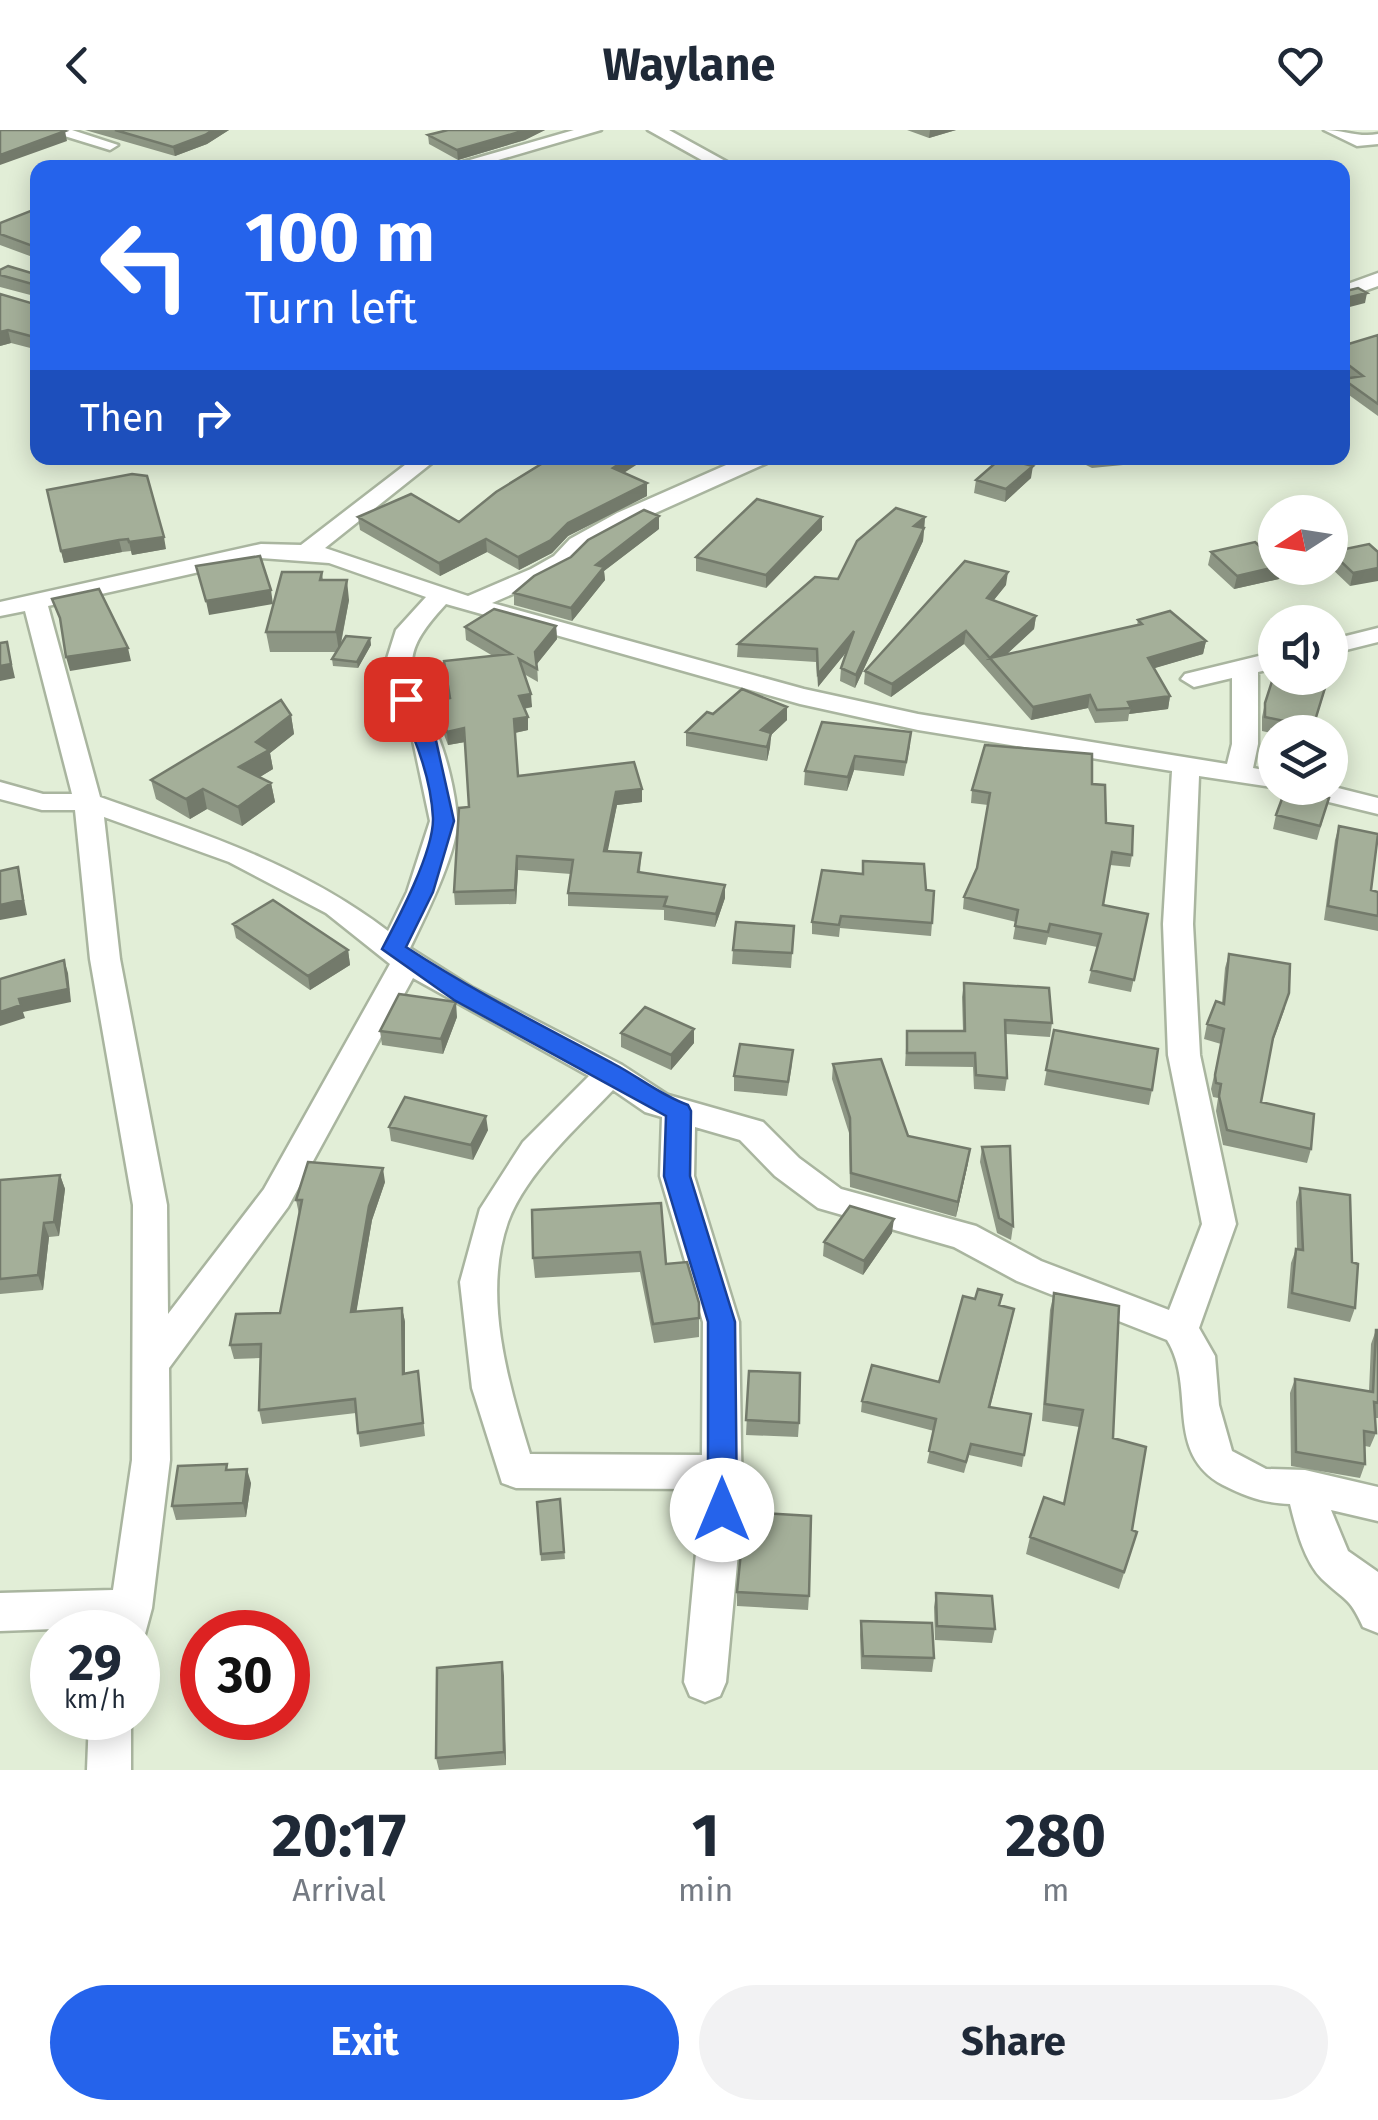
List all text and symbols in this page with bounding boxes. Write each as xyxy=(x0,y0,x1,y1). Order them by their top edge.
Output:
icon: back xyxy=(50,38,105,93)
text: Waylane xyxy=(603,38,775,92)
icon: heart xyxy=(1273,38,1328,93)
text: 100 m xyxy=(245,196,435,280)
icon: left xyxy=(80,200,210,330)
text: Turn left xyxy=(245,281,417,335)
icon: right xyxy=(185,390,240,445)
text: Then xyxy=(80,395,165,441)
north arrow xyxy=(1258,495,1348,585)
map controls xyxy=(1258,495,1348,805)
button: sound xyxy=(1258,605,1348,695)
pin xyxy=(364,657,449,742)
icon: arrive xyxy=(379,672,434,727)
button: layers xyxy=(1258,715,1348,805)
position arrow xyxy=(670,1458,774,1562)
speed limit sign: 30 xyxy=(180,1610,310,1740)
text: 29 xyxy=(68,1633,122,1693)
text: km/h xyxy=(64,1685,126,1715)
text: 20:17 xyxy=(272,1800,406,1872)
text: 1 xyxy=(692,1800,720,1872)
text: 280 xyxy=(1005,1800,1106,1872)
text: Arrival xyxy=(292,1871,386,1909)
text: min xyxy=(678,1871,733,1909)
text: m xyxy=(1042,1871,1069,1909)
button: Exit xyxy=(50,1985,679,2100)
button: Share xyxy=(699,1985,1328,2100)

